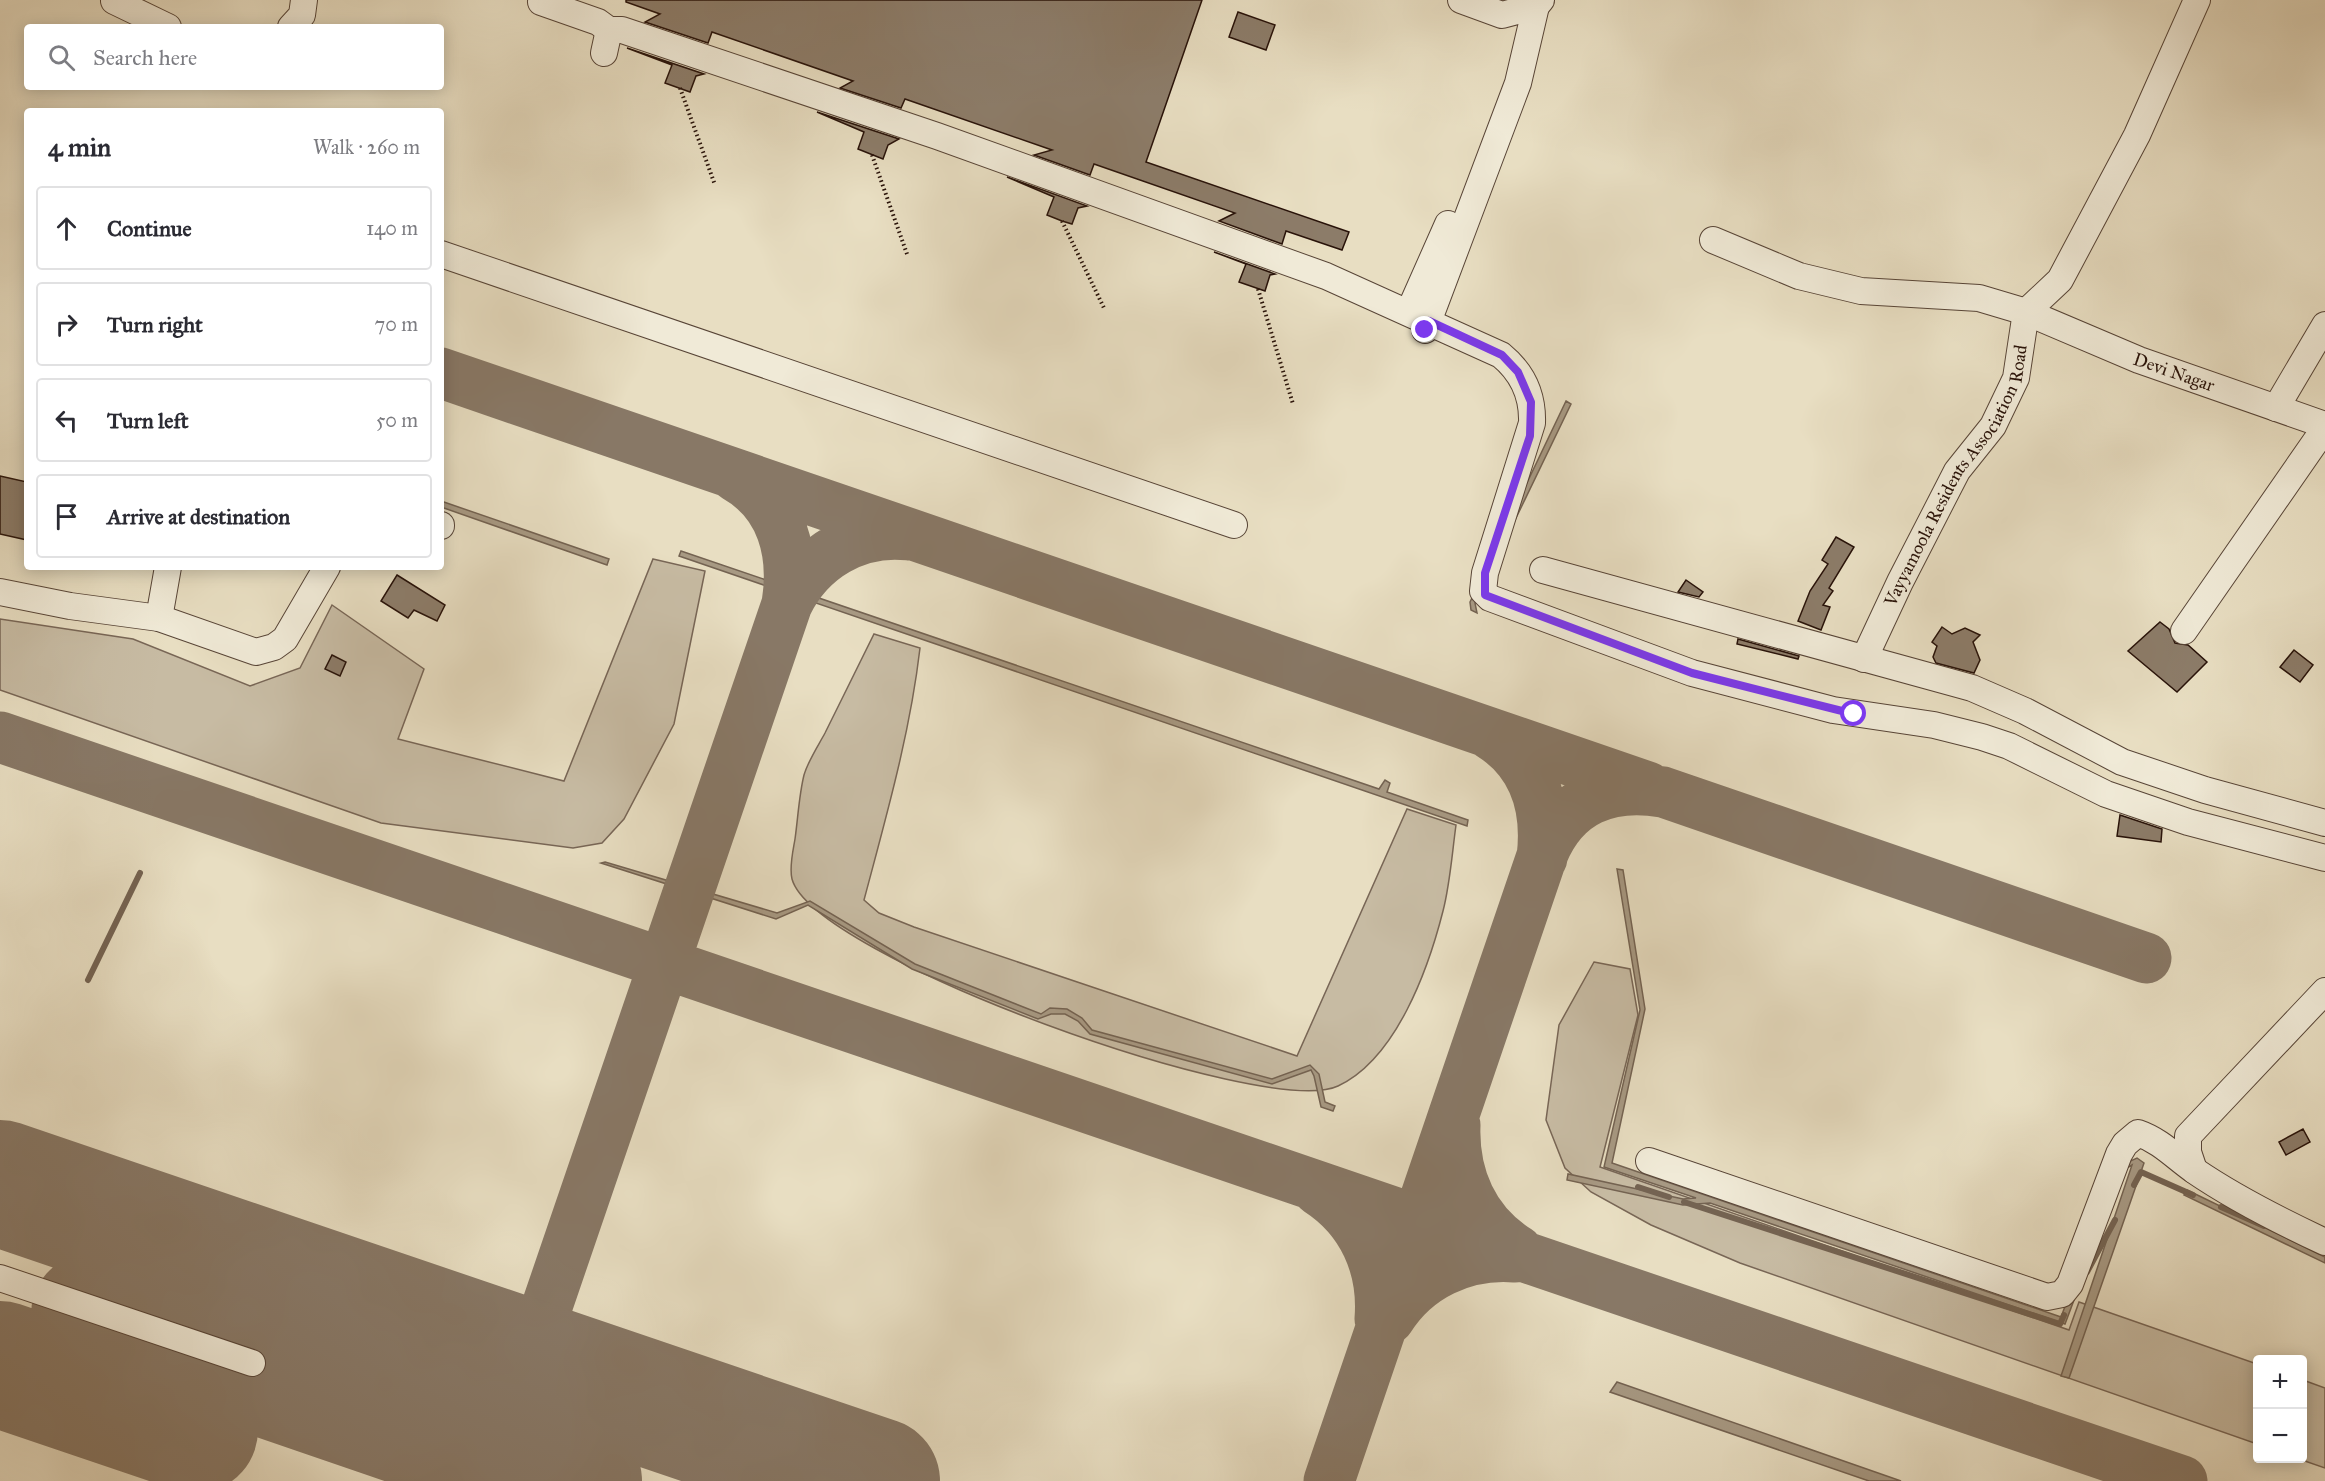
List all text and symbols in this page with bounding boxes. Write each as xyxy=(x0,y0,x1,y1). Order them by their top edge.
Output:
search box xyxy=(24,24,444,90)
icon: search xyxy=(45,41,78,74)
text: Search here xyxy=(93,44,197,71)
text: 4 min xyxy=(48,131,111,163)
text: Walk · 260 m xyxy=(313,135,420,159)
icon: ahead xyxy=(50,212,83,245)
text: Continue xyxy=(107,215,192,242)
text: 140 m xyxy=(366,216,418,240)
icon: right xyxy=(50,308,83,341)
text: Turn right xyxy=(107,311,203,338)
text: 70 m xyxy=(375,312,418,336)
route end xyxy=(1411,316,1437,342)
street label: Vayyamoola Residents Association Road xyxy=(1879,343,2032,610)
street label: Devi Nagar xyxy=(2130,348,2218,397)
icon: left xyxy=(50,404,83,437)
text: Turn left xyxy=(107,407,189,434)
text: 50 m xyxy=(376,408,418,432)
icon: arrive xyxy=(50,500,83,533)
text: Arrive at destination xyxy=(107,503,290,530)
route start xyxy=(1840,700,1866,726)
map controls xyxy=(2253,1355,2307,1463)
button: + xyxy=(2253,1355,2307,1409)
button: − xyxy=(2253,1409,2307,1463)

